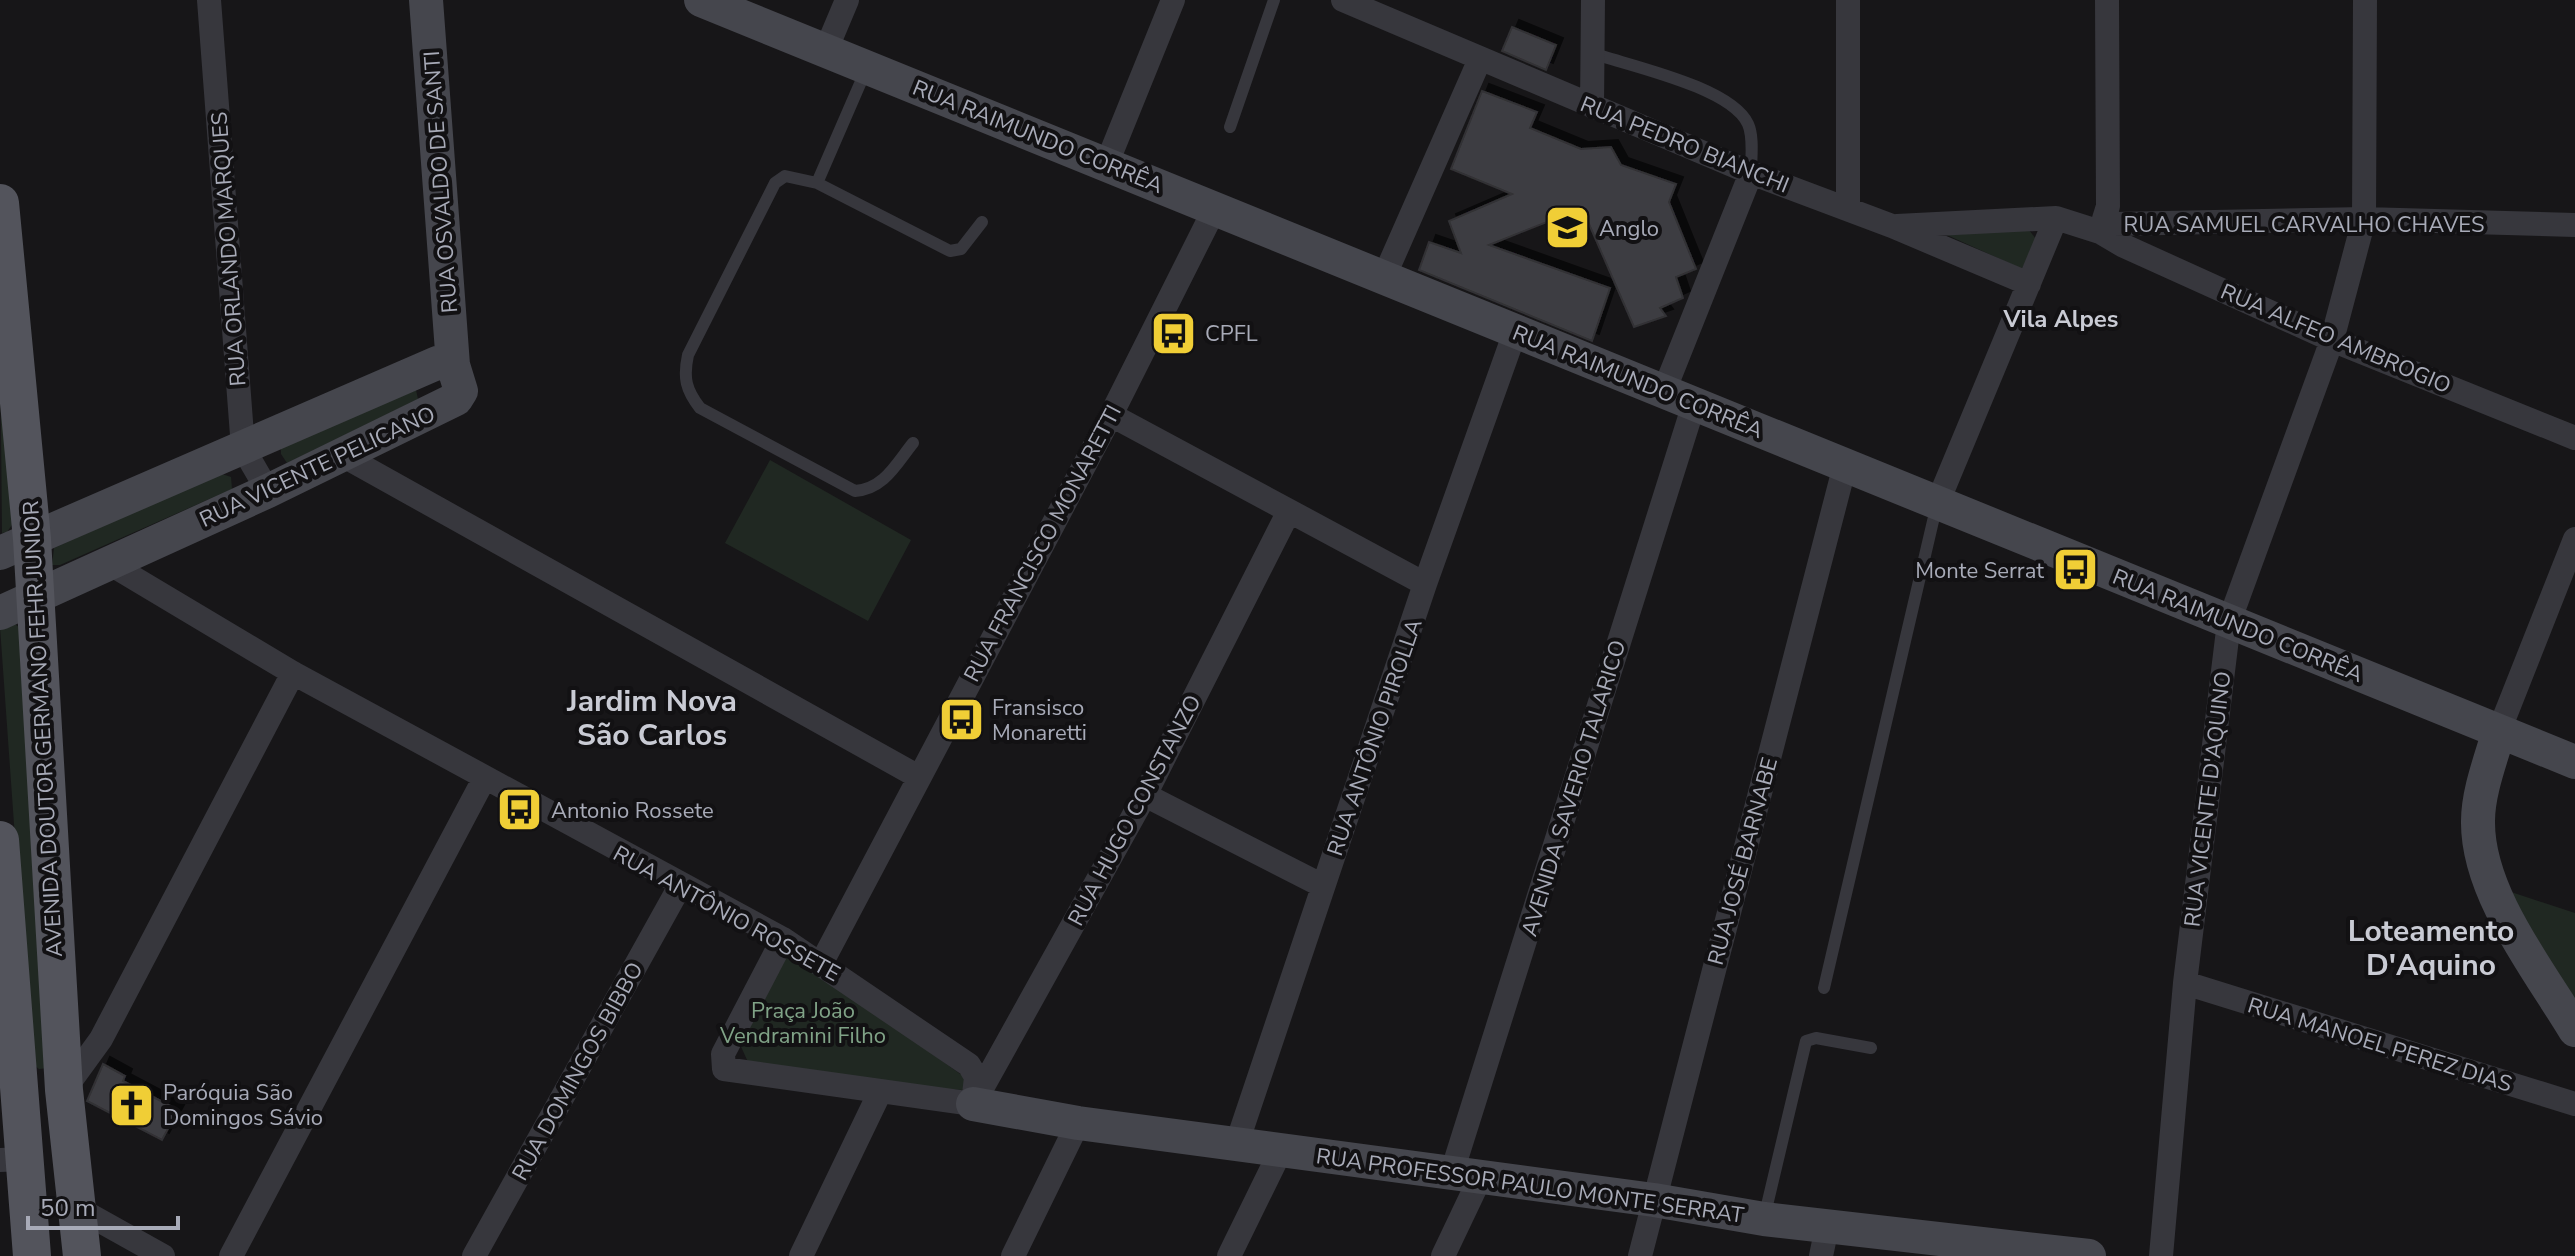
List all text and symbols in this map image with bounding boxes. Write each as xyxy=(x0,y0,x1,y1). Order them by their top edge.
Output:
street label: RUA OSVALDO DE SANTI xyxy=(417,50,465,314)
street label: RUA RAIMUNDO CORRÊA xyxy=(908,73,1167,201)
street label: RUA PEDRO BIANCHI xyxy=(1576,89,1793,201)
street label: RUA ORLANDO MARQUES xyxy=(204,111,254,387)
school or university icon: Anglo xyxy=(1544,204,1592,252)
street label: RUA SAMUEL CARVALHO CHAVES xyxy=(2124,210,2484,240)
place label: Anglo xyxy=(1599,214,1659,244)
street label: RUA ALFEO AMBROGIO xyxy=(2216,277,2455,401)
district label: Vila Alpes xyxy=(2002,303,2119,335)
bus stop icon: CPFL xyxy=(1150,309,1198,357)
street label: RUA RAIMUNDO CORRÊA xyxy=(1508,318,1767,446)
place label: CPFL xyxy=(1205,319,1258,349)
street label: RUA VICENTE PELICANO xyxy=(195,399,440,535)
street label: RUA FRANCISCO MONARETTI xyxy=(957,400,1129,687)
street label: AVENIDA DOUTOR GERMANO FEHR JUNIOR xyxy=(16,500,70,958)
bus stop icon: Monte Serrat xyxy=(2051,546,2099,594)
place label: Monte Serrat xyxy=(1915,556,2044,586)
street label: RUA RAIMUNDO CORRÊA xyxy=(2108,562,2367,690)
street label: RUA ANTÔNIO PIROLLA xyxy=(1320,615,1430,860)
street label: AVENIDA SAVERIO TALARICO xyxy=(1515,636,1633,940)
street label: RUA VICENTE D'AQUINO xyxy=(2177,670,2239,929)
district label: Jardim Nova São Carlos xyxy=(566,681,737,756)
street label: RUA HUGO CONSTANZO xyxy=(1061,690,1209,931)
place label: Fransisco Monaretti xyxy=(992,693,1087,748)
bus stop icon: Fransisco Monaretti xyxy=(937,696,985,744)
street label: RUA JOSÉ BARNABE xyxy=(1701,754,1785,968)
bus stop icon: Antonio Rossete xyxy=(496,786,544,834)
place label: Antonio Rossete xyxy=(551,796,714,826)
street label: RUA ANTÔNIO ROSSETE xyxy=(608,839,845,989)
district label: Loteamento D'Aquino xyxy=(2348,911,2514,986)
street label: RUA DOMINGOS BIBBO xyxy=(505,957,650,1186)
street label: RUA MANOEL PEREZ DIAS xyxy=(2244,990,2516,1100)
park label: Praça João Vendramini Filho xyxy=(719,996,886,1051)
place label: Paróquia São Domingos Sávio xyxy=(163,1078,323,1133)
church icon: Paróquia São Domingos Sávio xyxy=(108,1081,156,1129)
street label: RUA PROFESSOR PAULO MONTE SERRAT xyxy=(1314,1141,1746,1231)
scale bar xyxy=(28,1180,178,1230)
text: 50 m xyxy=(40,1192,96,1224)

